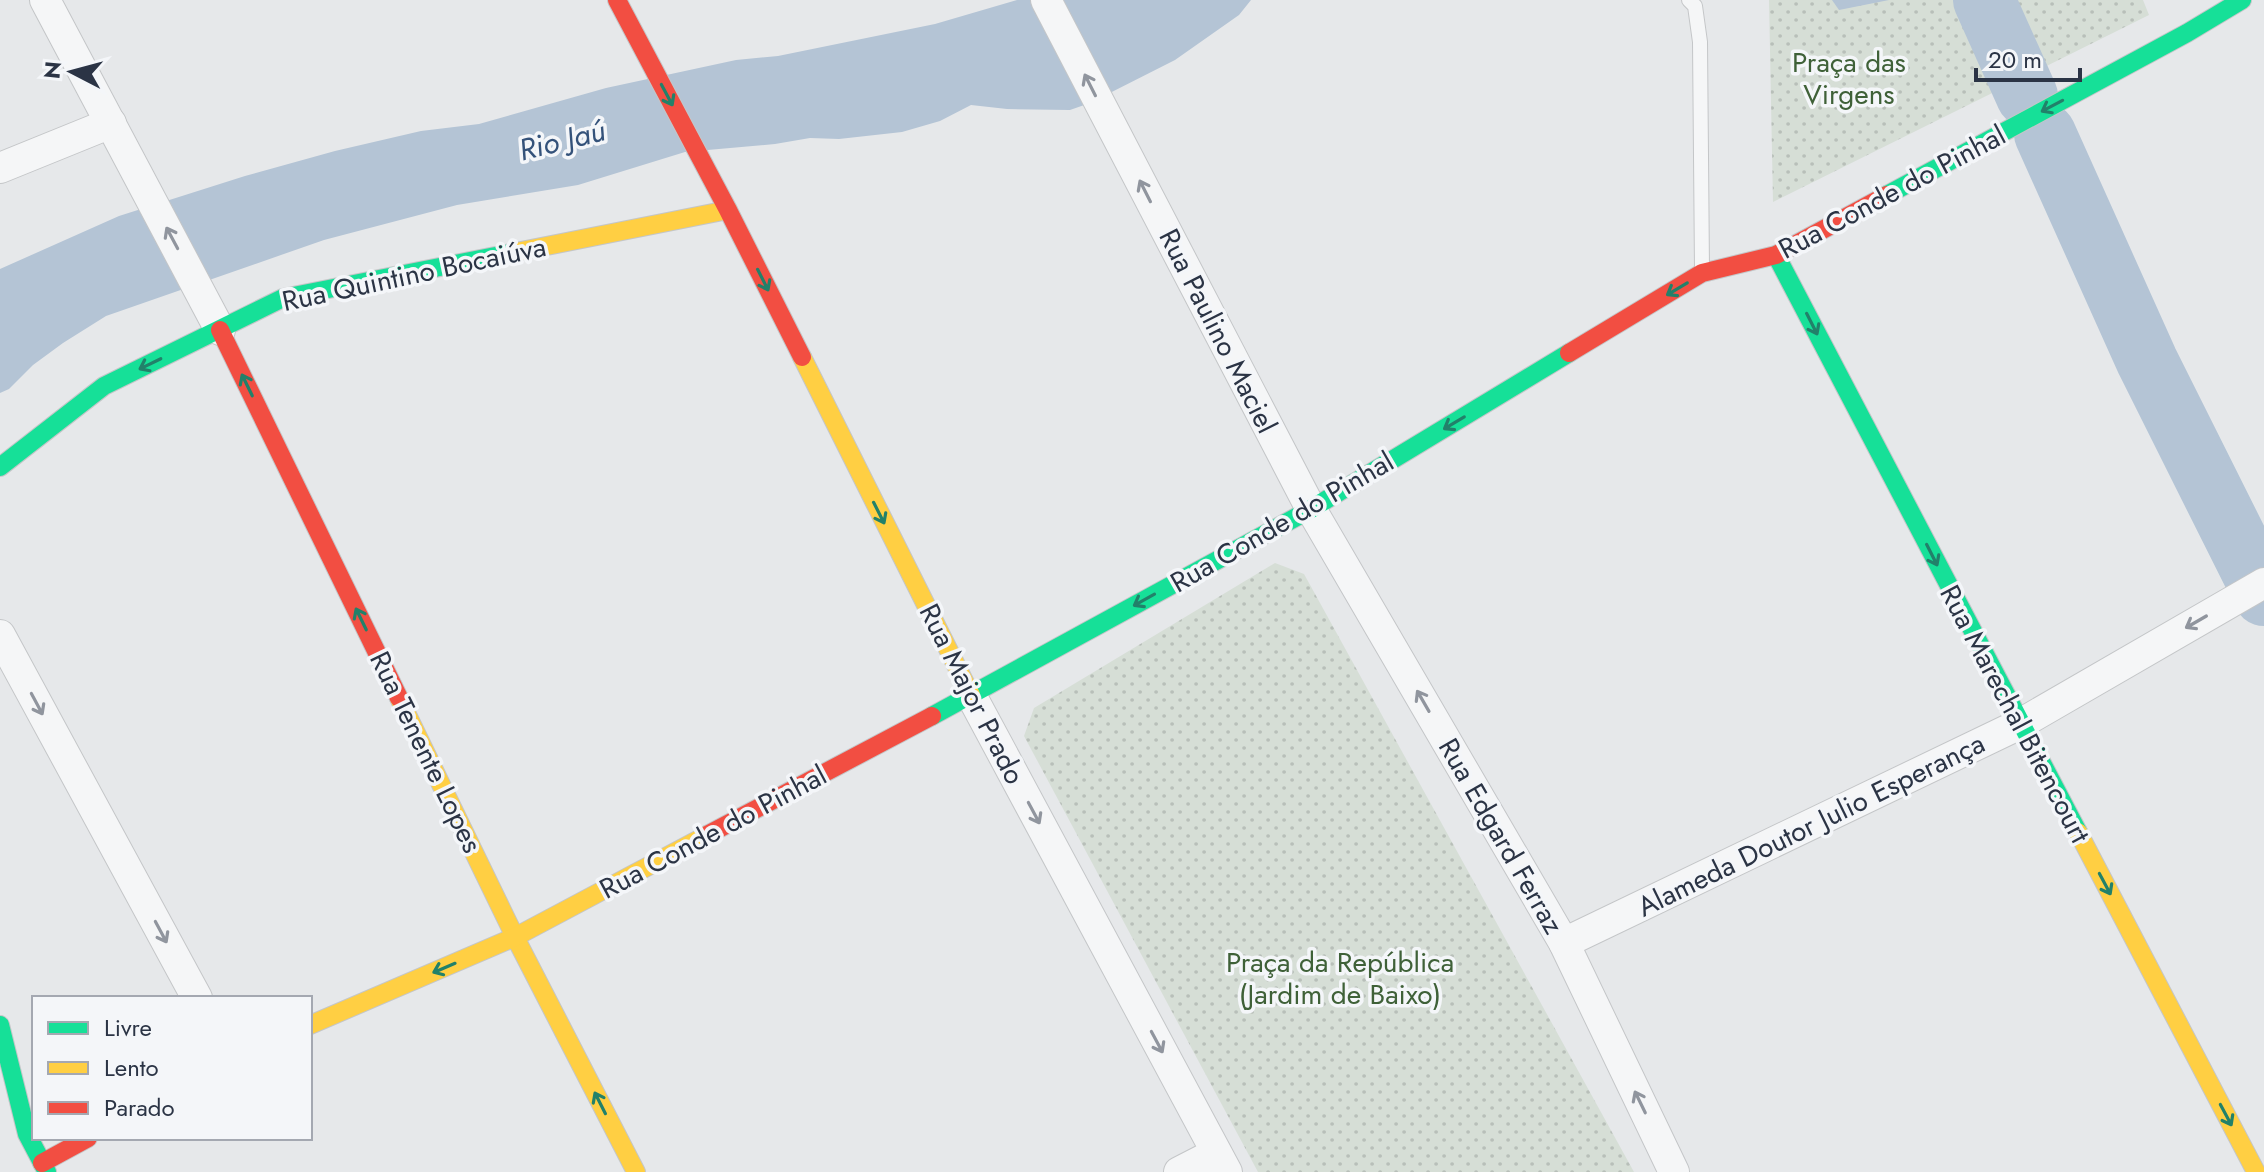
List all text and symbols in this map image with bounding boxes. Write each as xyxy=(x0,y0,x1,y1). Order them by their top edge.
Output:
north arrow xyxy=(32,32,112,112)
scale bar xyxy=(1976,32,2080,82)
park label: Praça das Virgens xyxy=(1792,42,1906,115)
text: 20 m xyxy=(1988,42,2042,77)
text: N xyxy=(35,60,69,80)
one-way arrow xyxy=(1082,73,1098,97)
one-way arrow xyxy=(660,82,676,106)
one-way arrow xyxy=(2040,99,2064,115)
water label: Rio Jaú xyxy=(514,109,610,171)
street label: Rua Conde do Pinhal xyxy=(1771,115,2013,269)
one-way arrow xyxy=(1137,180,1153,204)
street label: Rua Paulino Maciel xyxy=(1149,222,1287,440)
street label: Rua Quintino Bocaiúva xyxy=(278,226,550,322)
one-way arrow xyxy=(163,227,179,251)
one-way arrow xyxy=(756,268,771,292)
one-way arrow xyxy=(1666,281,1689,297)
one-way arrow xyxy=(1805,312,1821,335)
one-way arrow xyxy=(139,357,163,372)
one-way arrow xyxy=(239,373,254,397)
one-way arrow xyxy=(1443,415,1466,431)
street label: Rua Conde do Pinhal xyxy=(1163,441,1401,603)
one-way arrow xyxy=(872,500,888,524)
one-way arrow xyxy=(1925,542,1941,566)
street label: Rua Marechal Bitencourt xyxy=(1930,578,2101,850)
one-way arrow xyxy=(1133,592,1156,608)
street label: Rua Major Prado xyxy=(909,597,1035,791)
one-way arrow xyxy=(353,607,368,631)
one-way arrow xyxy=(2185,615,2209,630)
street label: Rua Tenente Lopes xyxy=(359,644,493,860)
one-way arrow xyxy=(1415,690,1431,713)
one-way arrow xyxy=(30,691,45,715)
street label: Alameda Doutor Julio Esperança xyxy=(1630,723,1992,927)
street label: Rua Edgard Ferraz xyxy=(1428,730,1574,942)
street label: Rua Conde do Pinhal xyxy=(592,755,834,909)
one-way arrow xyxy=(1027,801,1042,825)
one-way arrow xyxy=(2097,872,2113,896)
one-way arrow xyxy=(153,920,169,943)
park label: Praça da República (Jardim de Baixo) xyxy=(1226,942,1454,1015)
one-way arrow xyxy=(432,961,457,976)
legend xyxy=(32,996,312,1140)
text: Livre xyxy=(104,1010,152,1045)
one-way arrow xyxy=(1150,1030,1165,1054)
text: Lento xyxy=(104,1050,159,1085)
text: Parado xyxy=(104,1090,175,1125)
one-way arrow xyxy=(1632,1090,1647,1114)
one-way arrow xyxy=(592,1091,608,1115)
one-way arrow xyxy=(2218,1102,2234,1126)

